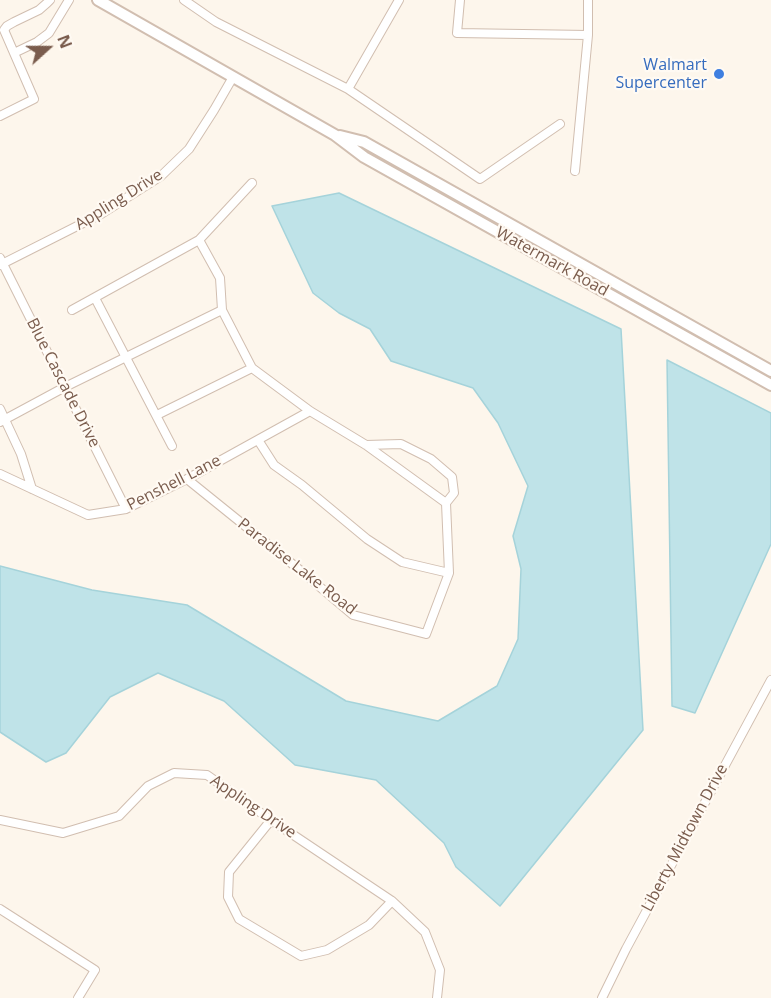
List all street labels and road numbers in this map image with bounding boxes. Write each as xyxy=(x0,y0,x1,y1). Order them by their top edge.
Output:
street label: Appling Drive xyxy=(72,165,166,235)
street label: Watermark Road xyxy=(492,223,612,301)
street label: Blue Cascade Drive xyxy=(22,315,104,451)
street label: Penshell Lane xyxy=(124,451,224,515)
street label: Paradise Lake Road xyxy=(234,515,360,619)
street label: Liberty Midtown Drive xyxy=(638,761,732,915)
street label: Appling Drive xyxy=(206,771,300,843)

